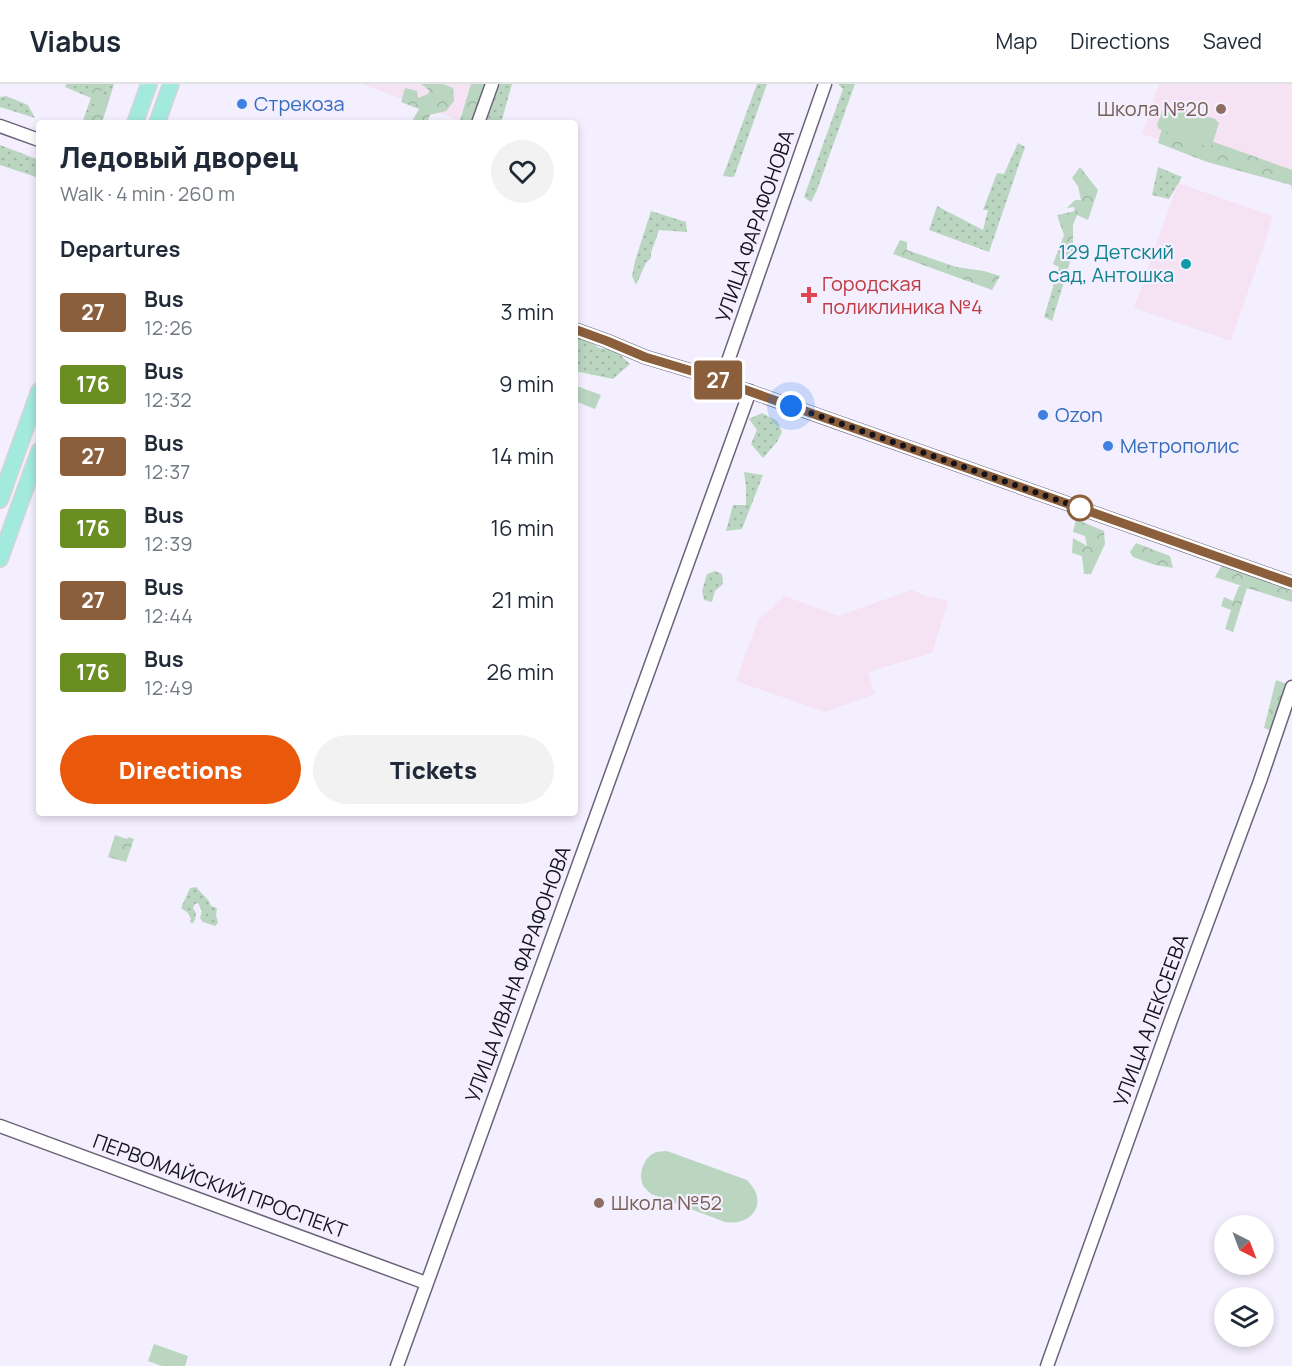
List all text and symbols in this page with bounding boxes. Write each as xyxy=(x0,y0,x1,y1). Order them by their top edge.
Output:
text: Viabus xyxy=(30,22,121,60)
text: Map xyxy=(996,27,1037,55)
text: Directions xyxy=(1070,27,1170,55)
text: Saved xyxy=(1203,27,1262,55)
place label: Стрекоза xyxy=(254,90,345,117)
place label: Школа №20 xyxy=(1097,95,1209,122)
marker: Стрекоза xyxy=(235,97,249,111)
marker: Школа №20 xyxy=(1214,102,1228,116)
street label: УЛИЦА ФАРАФОНОВА xyxy=(709,126,800,326)
text: Ледовый дворец xyxy=(60,138,298,176)
button: heart xyxy=(491,140,554,203)
text: Walk · 4 min · 260 m xyxy=(60,180,235,207)
text: Departures xyxy=(60,234,180,264)
place label: 129 Детский сад, Антошка xyxy=(1048,238,1174,288)
marker: 129 Детский сад, Антошка xyxy=(1179,257,1193,271)
place label: Городская поликлиника №4 xyxy=(822,270,983,320)
text: Bus xyxy=(144,284,184,314)
marker: Городская поликлиника №4 xyxy=(800,286,818,304)
text: 3 min xyxy=(501,297,554,327)
text: 27 xyxy=(81,298,105,326)
text: 12:26 xyxy=(144,314,193,341)
text: Bus xyxy=(144,356,184,386)
line badge: 27 xyxy=(691,360,745,400)
text: 27 xyxy=(706,366,730,394)
text: 9 min xyxy=(499,369,554,399)
text: 176 xyxy=(76,370,110,398)
text: 12:32 xyxy=(144,386,192,413)
your location xyxy=(776,391,806,421)
place label: Ozon xyxy=(1055,401,1103,428)
marker: Ozon xyxy=(1036,408,1050,422)
text: Bus xyxy=(144,428,184,458)
place label: Метрополис xyxy=(1120,432,1239,459)
marker: Метрополис xyxy=(1101,439,1115,453)
text: 14 min xyxy=(491,441,554,471)
text: 27 xyxy=(81,442,105,470)
text: 12:37 xyxy=(144,458,190,485)
unlabelled marker xyxy=(1067,495,1093,521)
text: Bus xyxy=(144,500,184,530)
text: 16 min xyxy=(491,513,554,543)
text: 176 xyxy=(76,514,110,542)
text: 12:39 xyxy=(144,530,193,557)
text: Bus xyxy=(144,572,184,602)
text: 21 min xyxy=(492,585,554,615)
text: 27 xyxy=(81,586,105,614)
text: 12:44 xyxy=(144,602,193,629)
text: Bus xyxy=(144,644,184,674)
text: 26 min xyxy=(487,657,554,687)
text: 176 xyxy=(76,658,110,686)
text: 12:49 xyxy=(144,674,193,701)
button: Directions xyxy=(60,735,301,804)
button: Tickets xyxy=(313,735,554,804)
street label: УЛИЦА ИВАНА ФАРАФОНОВА xyxy=(459,842,577,1106)
street label: УЛИЦА АЛЕКСЕЕВА xyxy=(1107,929,1194,1110)
street label: ПЕРВОМАЙСКИЙ ПРОСПЕКТ xyxy=(89,1127,351,1244)
place label: Школа №52 xyxy=(611,1189,722,1216)
marker: Школа №52 xyxy=(592,1196,606,1210)
north arrow xyxy=(1214,1215,1274,1275)
map controls xyxy=(1214,1215,1274,1347)
button: layers xyxy=(1214,1287,1274,1347)

